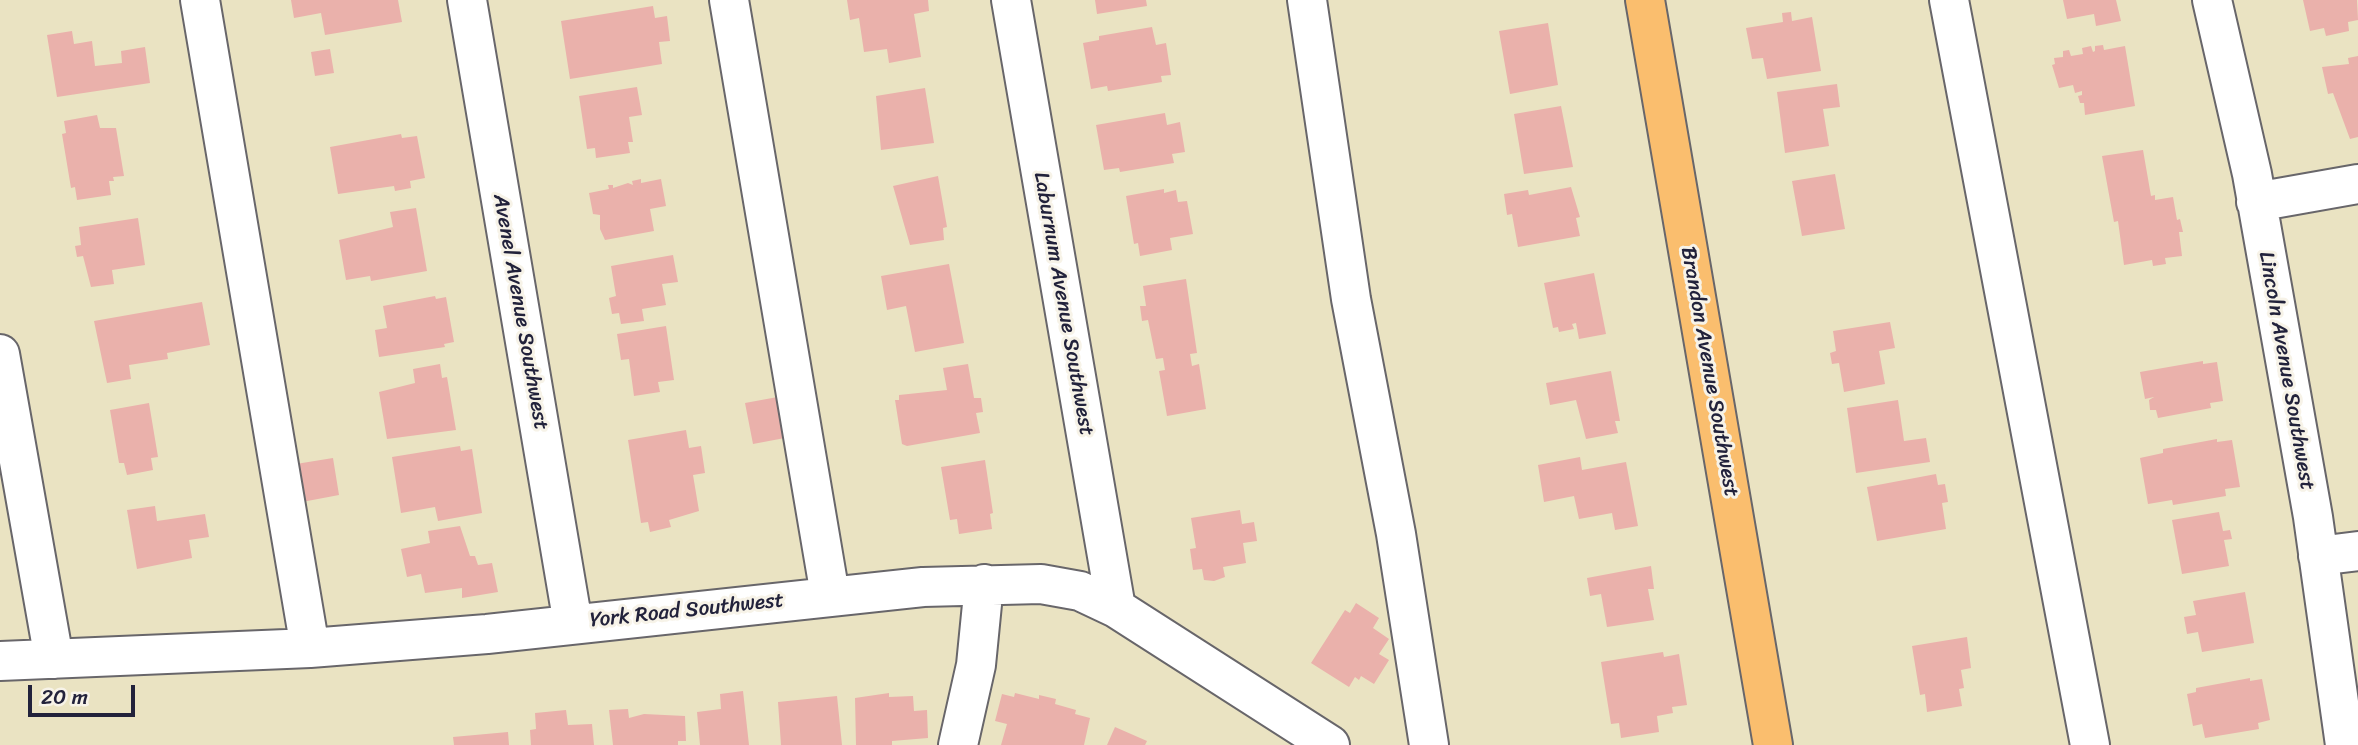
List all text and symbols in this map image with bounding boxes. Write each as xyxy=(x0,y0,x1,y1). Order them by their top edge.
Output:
street label: Laburnum Avenue Southwest xyxy=(1027,170,1099,438)
street label: Avenel Avenue Southwest xyxy=(487,192,553,432)
street label: Brandon Avenue Southwest xyxy=(1675,245,1743,499)
street label: Lincoln Avenue Southwest xyxy=(2253,250,2319,492)
street label: York Road Southwest xyxy=(589,588,785,634)
scale bar xyxy=(32,672,138,716)
text: 20 m xyxy=(41,678,88,716)

